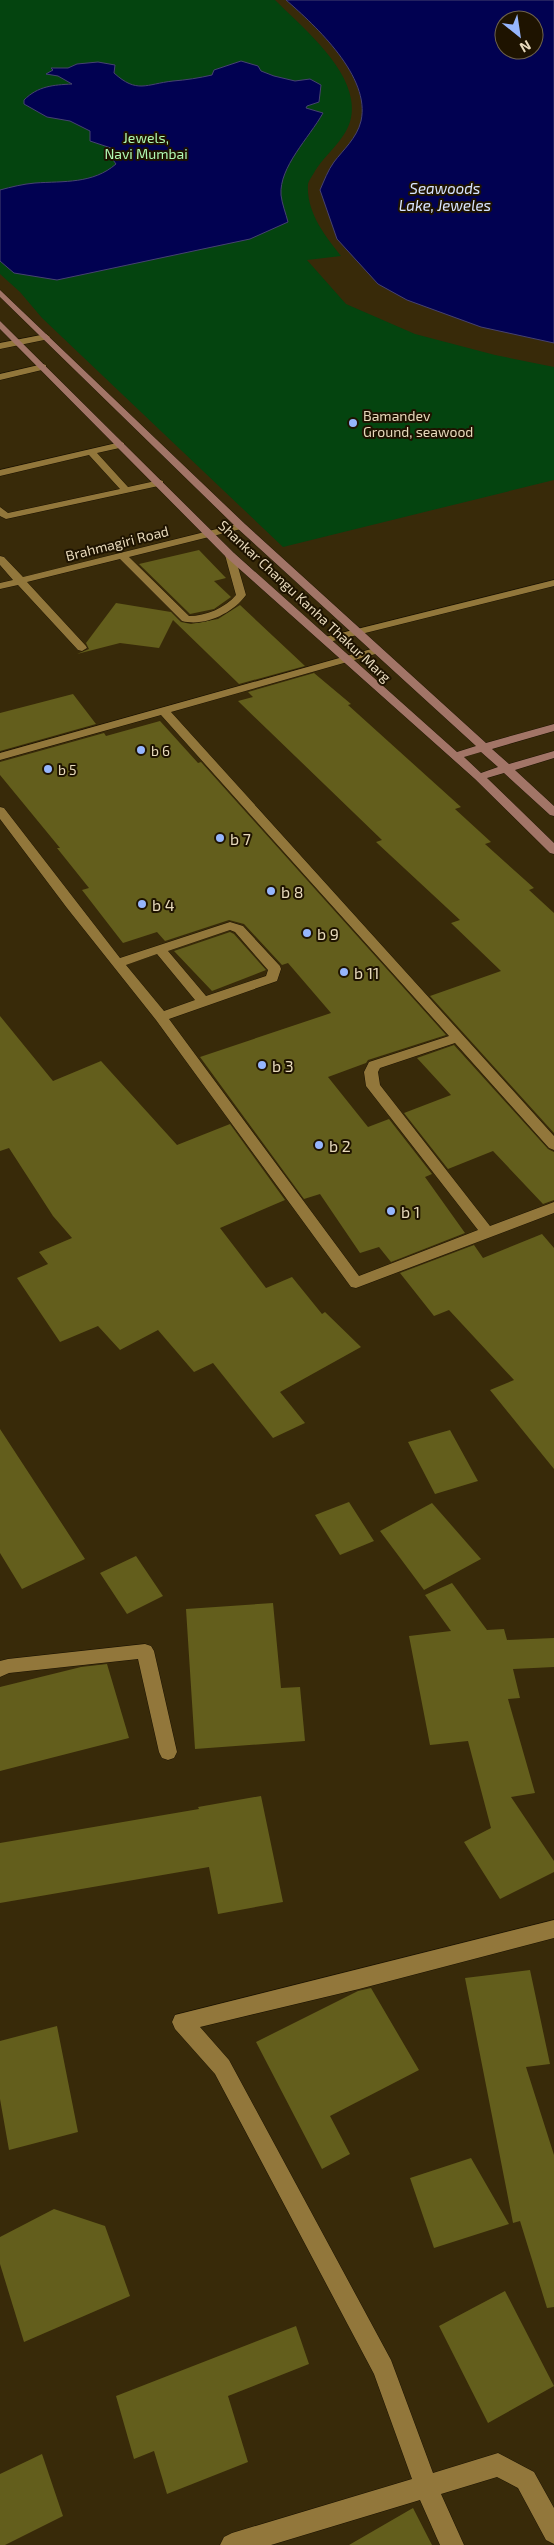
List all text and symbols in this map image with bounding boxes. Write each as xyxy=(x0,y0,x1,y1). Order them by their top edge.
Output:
north arrow xyxy=(494,10,544,60)
text: N xyxy=(517,37,534,57)
park label: Jewels, Navi Mumbai xyxy=(104,129,188,162)
water label: Seawoods Lake, Jeweles xyxy=(399,179,492,214)
place label: Bamandev Ground, seawood xyxy=(363,407,473,440)
marker: Bamandev Ground, seawood xyxy=(347,417,359,429)
street label: Shankar Changu Kanha Thakur Marg xyxy=(215,517,395,686)
street label: Brahmagiri Road xyxy=(64,522,170,564)
place label: b 6 xyxy=(151,742,170,759)
marker: b 6 xyxy=(135,744,147,756)
place label: b 5 xyxy=(58,761,77,778)
marker: b 5 xyxy=(42,763,54,775)
place label: b 7 xyxy=(230,829,251,848)
marker: b 7 xyxy=(214,832,226,844)
place label: b 8 xyxy=(281,882,303,901)
marker: b 8 xyxy=(265,885,277,897)
place label: b 4 xyxy=(152,895,175,914)
marker: b 4 xyxy=(136,898,148,910)
place label: b 9 xyxy=(317,924,339,943)
marker: b 9 xyxy=(301,927,313,939)
place label: b 11 xyxy=(354,963,379,982)
marker: b 11 xyxy=(338,966,350,978)
place label: b 3 xyxy=(272,1056,294,1075)
marker: b 3 xyxy=(256,1059,268,1071)
place label: b 2 xyxy=(329,1136,351,1155)
marker: b 2 xyxy=(313,1139,325,1151)
place label: b 1 xyxy=(401,1202,420,1221)
marker: b 1 xyxy=(385,1205,397,1217)

